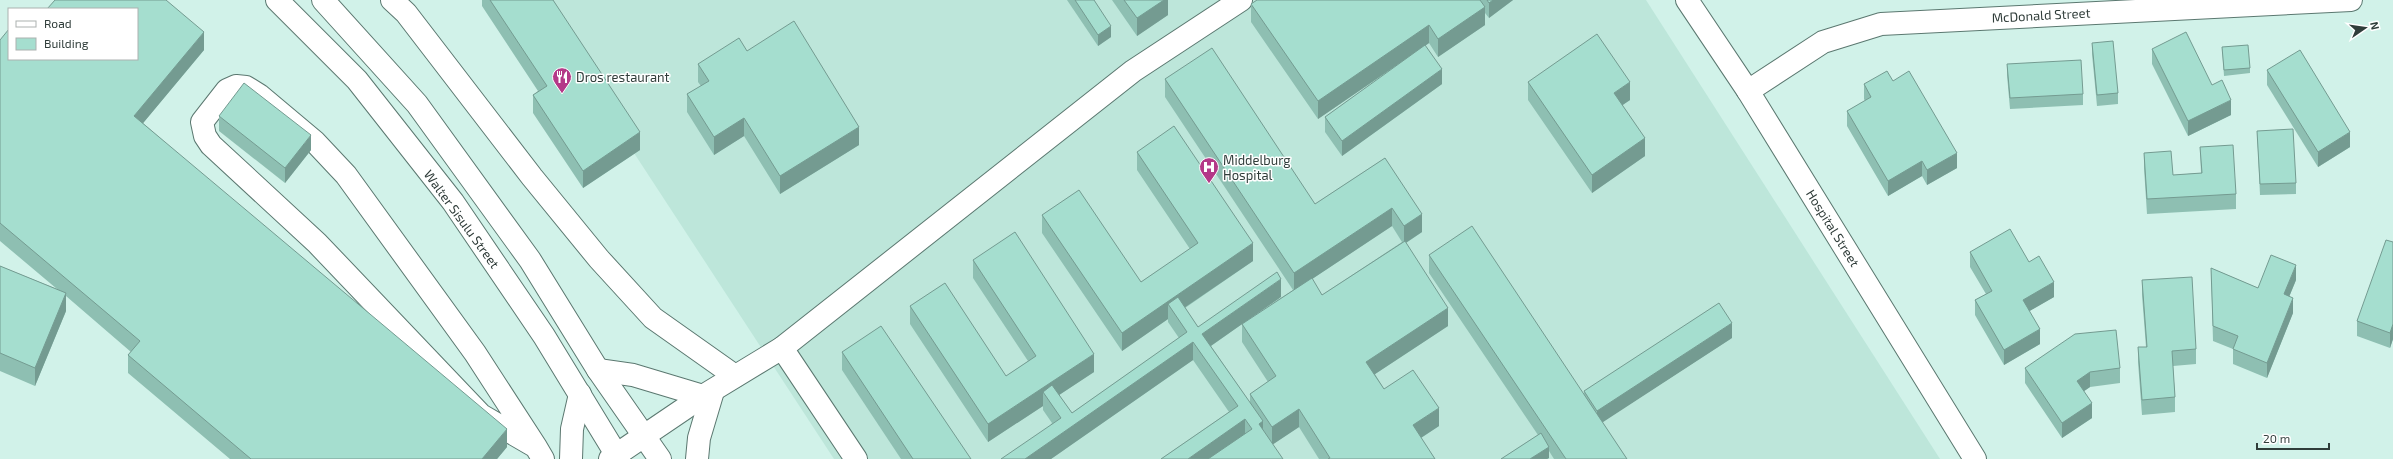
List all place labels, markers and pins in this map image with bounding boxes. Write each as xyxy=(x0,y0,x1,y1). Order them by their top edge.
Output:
restaurant icon: Dros restaurant xyxy=(551,66,573,94)
place label: Dros restaurant xyxy=(576,69,670,85)
place label: Middelburg Hospital xyxy=(1223,152,1291,183)
hospital icon: Middelburg Hospital xyxy=(1198,156,1220,184)

